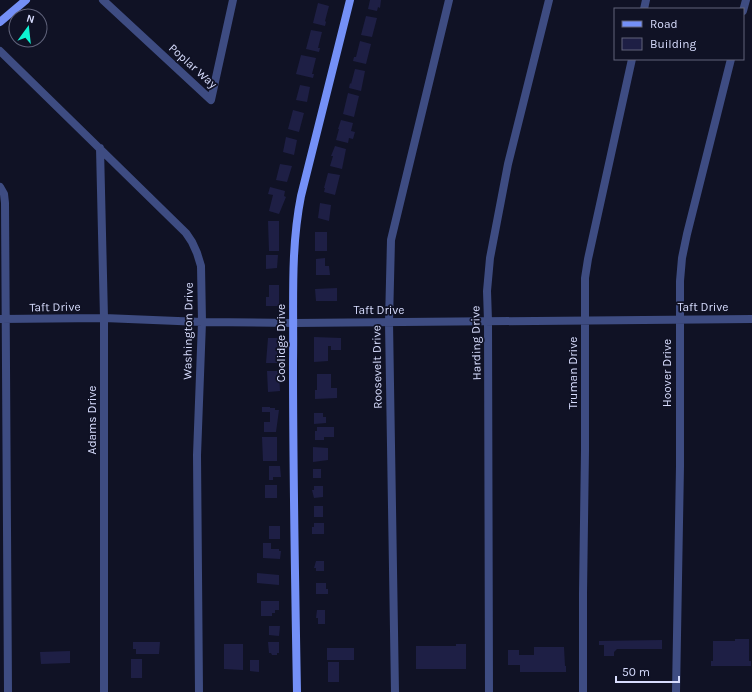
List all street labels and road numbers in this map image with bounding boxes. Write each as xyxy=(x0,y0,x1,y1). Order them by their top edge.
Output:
street label: Poplar Way xyxy=(166,41,220,92)
street label: Washington Drive xyxy=(180,282,196,380)
street label: Taft Drive xyxy=(29,300,81,314)
street label: Taft Drive xyxy=(677,300,729,314)
street label: Taft Drive xyxy=(353,303,405,317)
street label: Coolidge Drive xyxy=(274,304,288,382)
street label: Harding Drive xyxy=(468,306,484,380)
street label: Roosevelt Drive xyxy=(369,325,385,409)
street label: Truman Drive xyxy=(566,337,580,409)
street label: Hoover Drive xyxy=(660,339,674,407)
street label: Adams Drive xyxy=(85,385,99,455)

